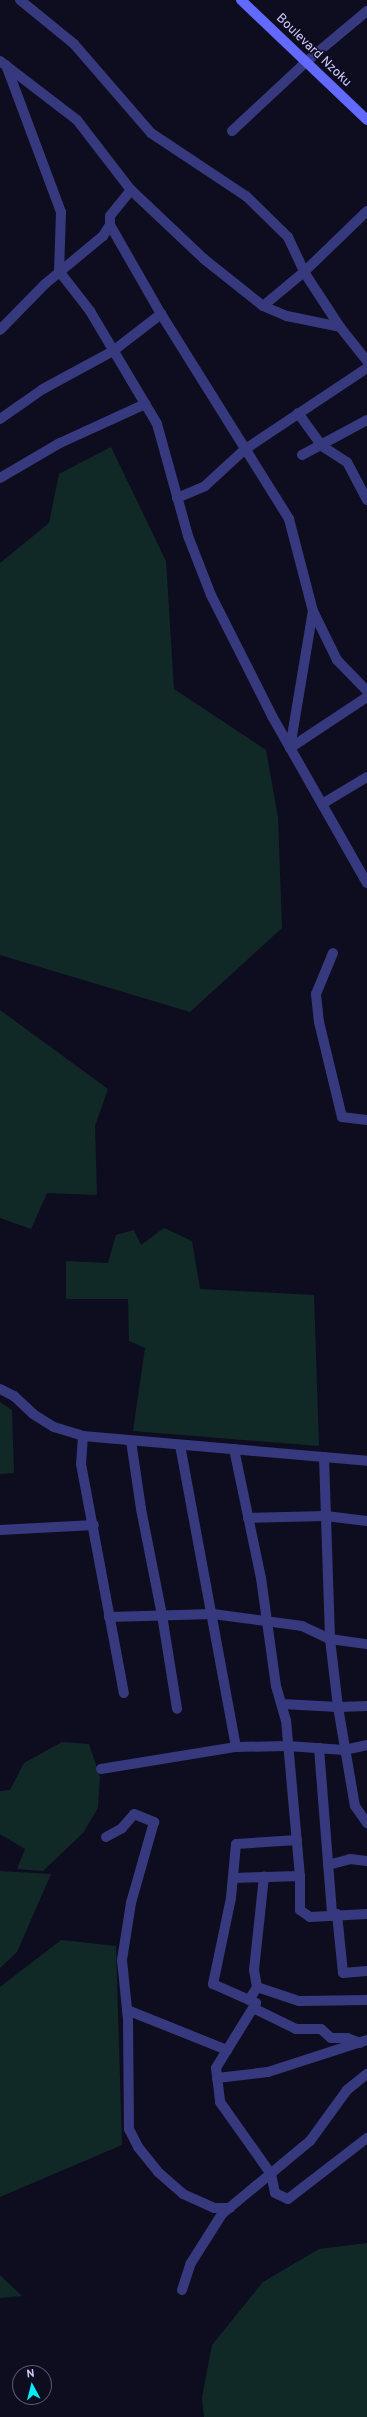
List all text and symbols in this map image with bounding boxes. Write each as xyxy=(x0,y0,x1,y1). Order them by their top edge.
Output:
street label: Boulevard Nzoku xyxy=(272,11,354,91)
north arrow xyxy=(12,2365,52,2405)
text: N xyxy=(26,2367,35,2382)

